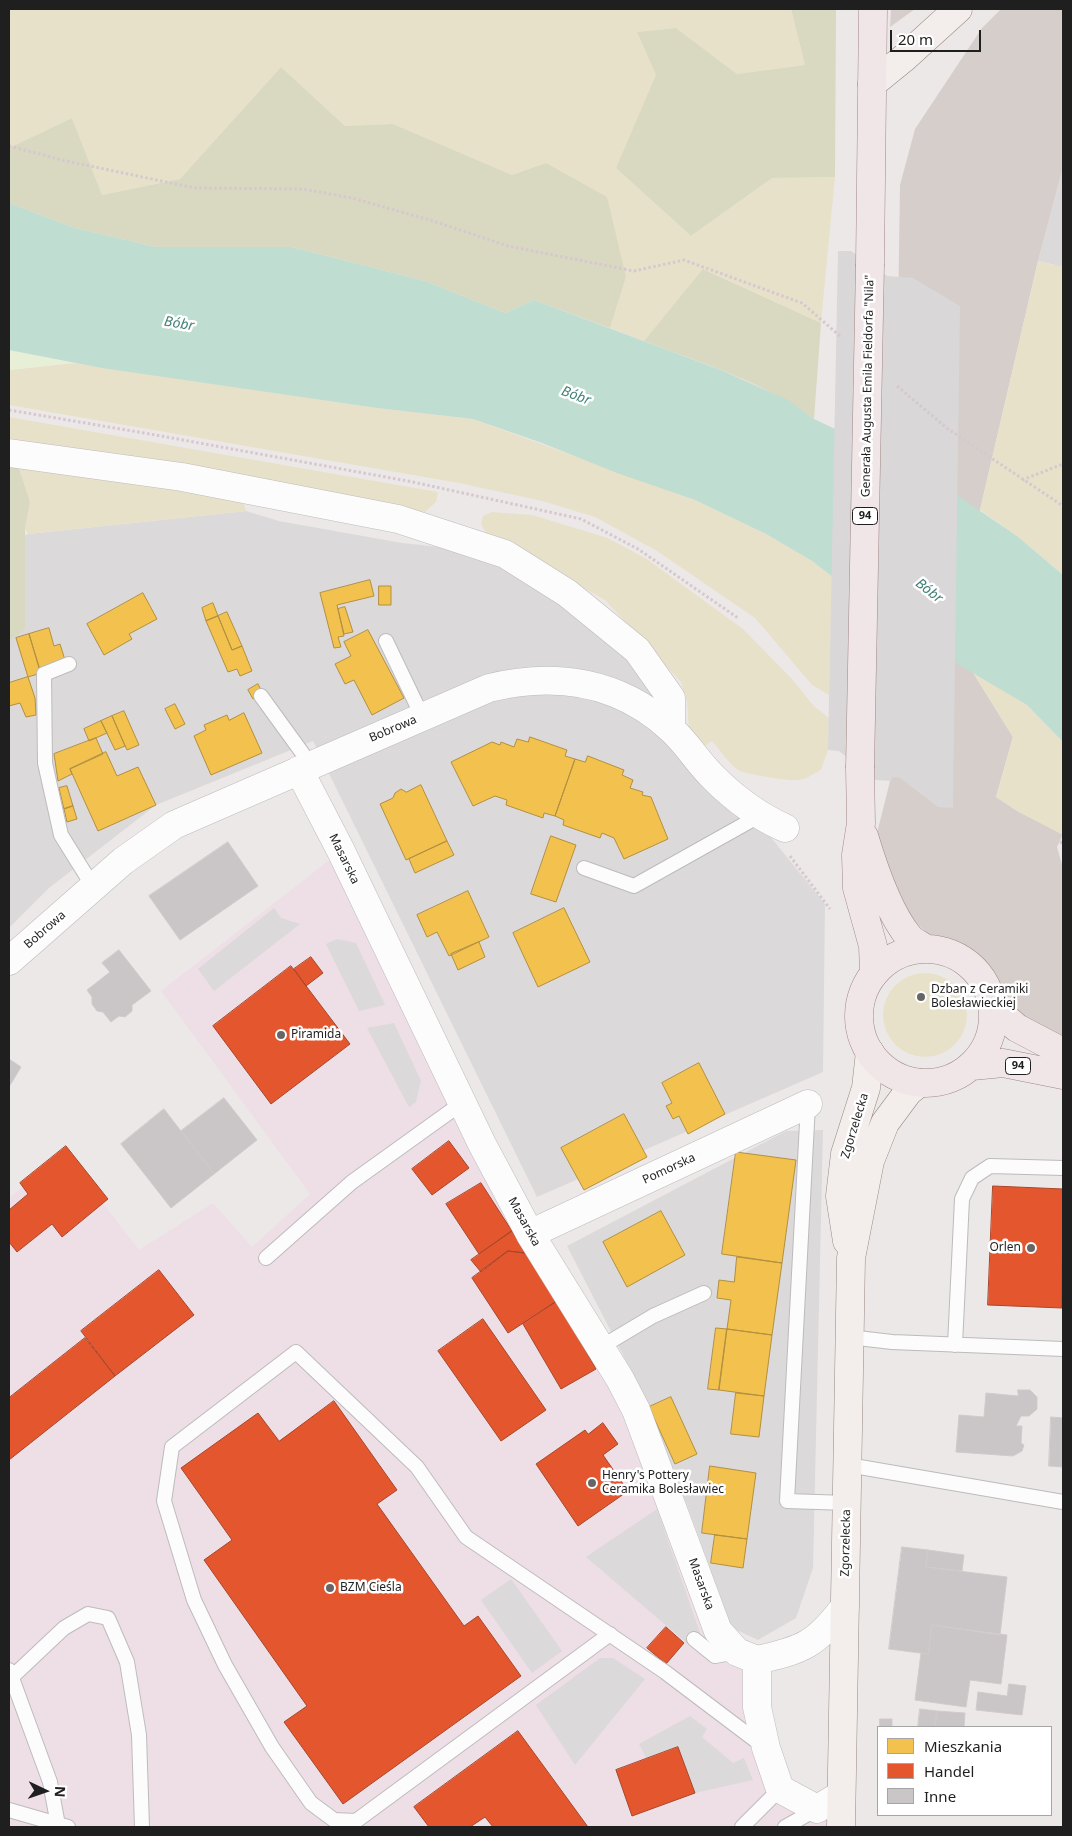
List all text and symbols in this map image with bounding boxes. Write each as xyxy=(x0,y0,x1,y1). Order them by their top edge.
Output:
scale bar xyxy=(892,20,983,52)
text: 20 m xyxy=(898,29,933,49)
street label: Generała Augusta Emila Fieldorfa "Nila" xyxy=(859,275,877,497)
water label: Bóbr xyxy=(163,313,195,335)
water label: Bóbr xyxy=(559,383,593,409)
road number: 94 xyxy=(852,508,878,524)
water label: Bóbr xyxy=(912,575,946,607)
street label: Bobrowa xyxy=(367,713,419,745)
street label: Masarska xyxy=(326,832,362,886)
street label: Bobrowa xyxy=(21,908,69,952)
place label: Dzban z Ceramiki Bolesławieckiej xyxy=(931,983,1028,1011)
marker: Dzban z Ceramiki Bolesławieckiej xyxy=(915,991,927,1003)
place label: Piramida xyxy=(291,1028,341,1042)
marker: Piramida xyxy=(275,1029,287,1041)
road number: 94 xyxy=(1006,1058,1030,1074)
street label: Zgorzelecka xyxy=(838,1092,872,1160)
street label: Pomorska xyxy=(640,1150,698,1188)
street label: Masarska xyxy=(505,1195,543,1249)
place label: Orlen xyxy=(989,1241,1021,1255)
marker: Orlen xyxy=(1025,1242,1037,1254)
place label: Henry's Pottery Ceramika Bolesławiec xyxy=(602,1469,724,1497)
marker: Henry's Pottery Ceramika Bolesławiec xyxy=(586,1477,598,1489)
street label: Zgorzelecka xyxy=(838,1509,854,1577)
street label: Masarska xyxy=(685,1556,717,1612)
place label: BZM Cieśla xyxy=(340,1581,402,1595)
marker: BZM Cieśla xyxy=(324,1582,336,1594)
legend xyxy=(877,1726,1052,1816)
text: Mieszkania xyxy=(924,1736,1002,1756)
text: Handel xyxy=(924,1761,974,1781)
north arrow xyxy=(20,1766,70,1816)
text: N xyxy=(51,1786,70,1798)
text: Inne xyxy=(924,1786,956,1806)

